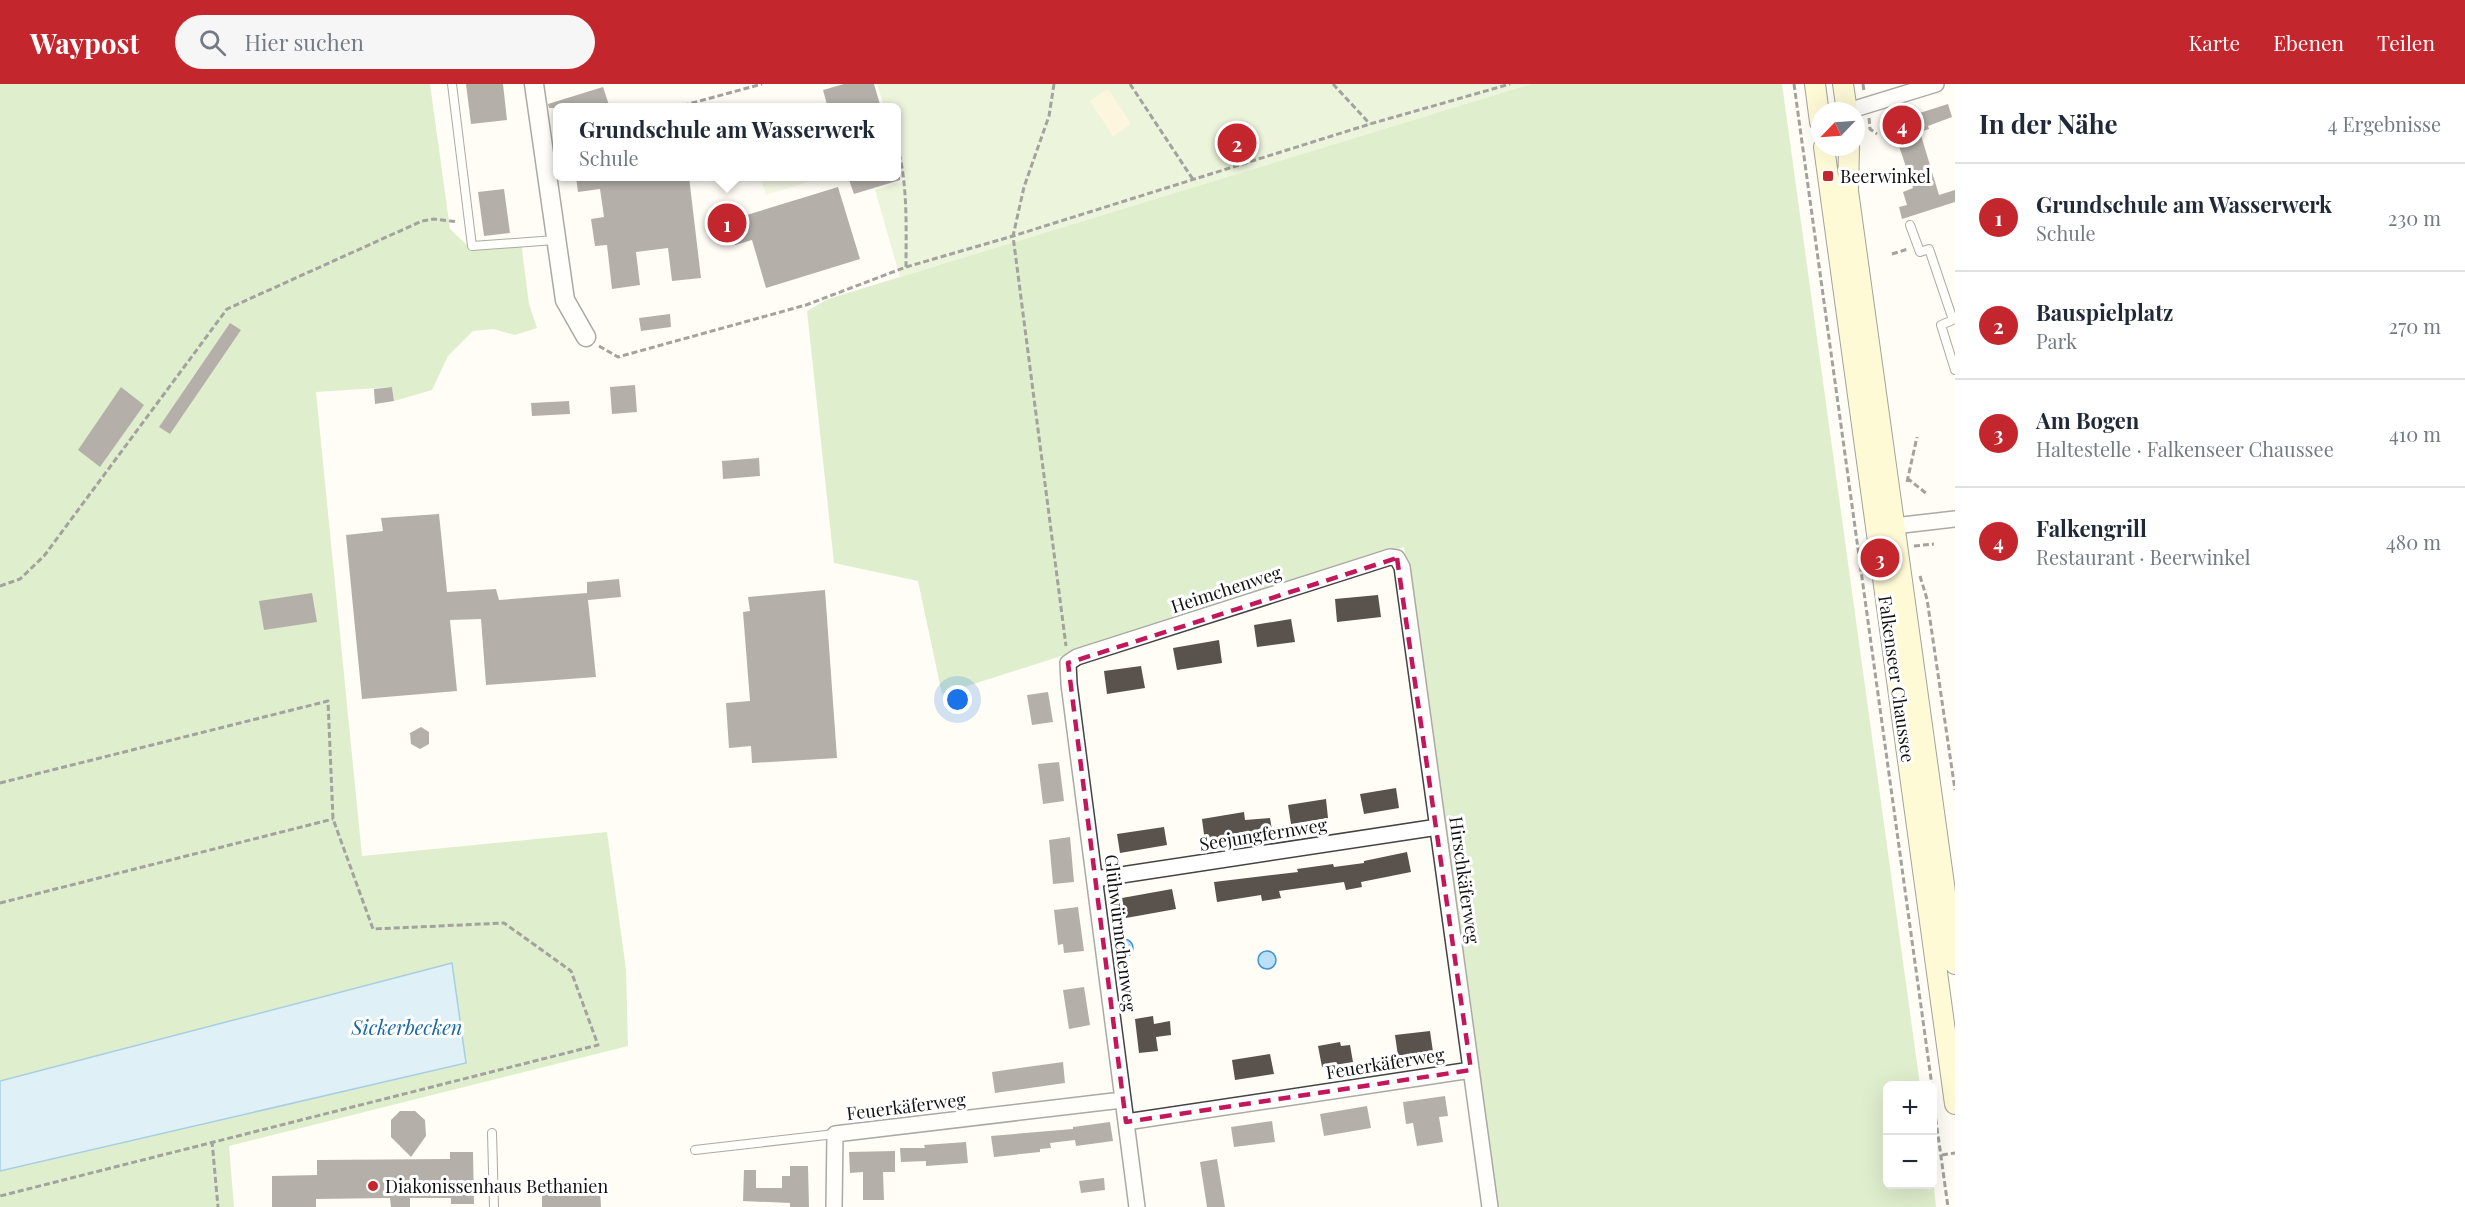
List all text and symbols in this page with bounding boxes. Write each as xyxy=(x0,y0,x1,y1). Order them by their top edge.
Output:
search box xyxy=(175,15,595,69)
text: Waypost xyxy=(30,24,139,61)
icon: search xyxy=(196,26,229,59)
text: Hier suchen xyxy=(244,27,364,57)
text: Karte xyxy=(2189,28,2240,56)
text: Ebenen xyxy=(2273,28,2344,56)
text: Teilen xyxy=(2377,28,2435,56)
north arrow xyxy=(1811,102,1865,156)
pin: 4 xyxy=(1882,102,1922,147)
popup xyxy=(553,103,901,181)
text: In der Nähe xyxy=(1979,106,2118,141)
text: 4 Ergebnisse xyxy=(2328,110,2441,137)
text: Grundschule am Wasserwerk xyxy=(579,114,875,144)
pin: 2 xyxy=(1218,120,1256,166)
text: Schule xyxy=(579,144,639,171)
place label: Beerwinkel xyxy=(1840,164,1931,188)
marker: Beerwinkel xyxy=(1821,169,1835,183)
text: Grundschule am Wasserwerk xyxy=(2036,189,2332,219)
pin: 1 xyxy=(708,200,746,246)
text: 1 xyxy=(1995,204,2002,231)
text: 230 m xyxy=(2388,204,2441,231)
text: Schule xyxy=(2036,219,2096,246)
text: Bauspielplatz xyxy=(2036,297,2173,327)
text: 2 xyxy=(1993,312,2004,339)
text: 270 m xyxy=(2389,312,2441,339)
text: Park xyxy=(2036,327,2077,354)
text: Am Bogen xyxy=(2036,405,2139,435)
text: 3 xyxy=(1994,420,2003,447)
text: 410 m xyxy=(2389,420,2441,447)
text: Haltestelle · Falkenseer Chaussee xyxy=(2036,435,2334,462)
text: Falkengrill xyxy=(2036,513,2147,543)
text: 4 xyxy=(1993,528,2004,555)
text: 480 m xyxy=(2386,528,2441,555)
pin: 3 xyxy=(1860,536,1900,580)
text: Restaurant · Beerwinkel xyxy=(2036,543,2251,570)
street label: Heimchenweg xyxy=(1168,560,1285,618)
street label: Falkenseer Chaussee xyxy=(1873,594,1921,764)
your location xyxy=(943,685,972,714)
street label: Seejungfernweg xyxy=(1197,812,1329,856)
street label: Hirschkäferweg xyxy=(1444,815,1486,946)
street label: Glühwürmchenweg xyxy=(1099,853,1143,1013)
water label: Sickerbecken xyxy=(351,1013,462,1040)
street label: Feuerkäferweg xyxy=(1324,1042,1447,1084)
map controls xyxy=(1883,1081,1937,1189)
button: + xyxy=(1883,1081,1937,1135)
street label: Feuerkäferweg xyxy=(845,1087,967,1125)
button: − xyxy=(1883,1135,1937,1189)
place label: Diakonissenhaus Bethanien xyxy=(385,1174,608,1198)
marker: Diakonissenhaus Bethanien xyxy=(366,1179,380,1193)

